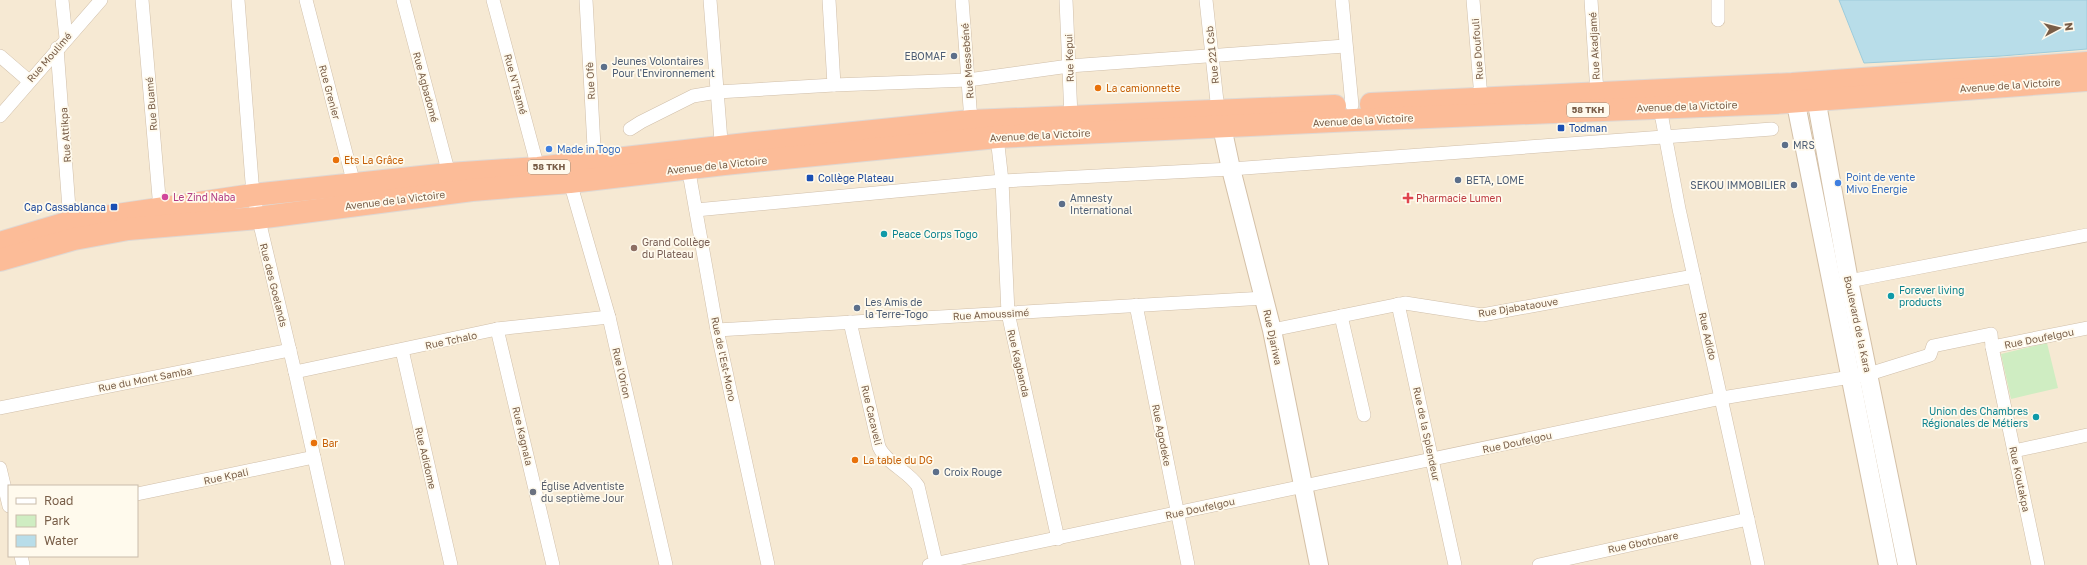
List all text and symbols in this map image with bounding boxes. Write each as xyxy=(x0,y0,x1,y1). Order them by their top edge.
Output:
north arrow xyxy=(2039,8,2079,48)
street label: Rue Akadjamé xyxy=(1586,12,1602,80)
street label: Rue Doufouli xyxy=(1469,18,1485,80)
text: N xyxy=(2062,22,2076,32)
street label: Rue Messebéné xyxy=(958,23,976,99)
street label: Rue 221 Csb xyxy=(1203,25,1221,85)
street label: Rue Moulimé xyxy=(24,29,74,84)
street label: Rue Kepui xyxy=(1062,34,1076,82)
place label: EBOMAF xyxy=(905,50,946,62)
street label: Rue Agbadomé xyxy=(411,51,441,124)
marker: EBOMAF xyxy=(949,51,959,61)
street label: Rue N'Tsamé xyxy=(502,52,530,116)
place label: Jeunes Volontaires Pour l'Environnement xyxy=(612,55,715,79)
street label: Rue Ofè xyxy=(583,62,597,100)
marker: Jeunes Volontaires Pour l'Environnement xyxy=(599,62,609,72)
street label: Rue Grenier xyxy=(317,63,343,121)
street label: Avenue de la Victoire xyxy=(1959,75,2061,94)
street label: Rue Buamé xyxy=(143,76,159,131)
place label: La camionnette xyxy=(1106,82,1181,94)
marker: La camionnette xyxy=(1093,83,1103,93)
street label: Avenue de la Victoire xyxy=(1636,98,1738,114)
road number: 58 TKH xyxy=(1567,103,1609,117)
street label: Rue Attikpa xyxy=(57,107,73,163)
street label: Avenue de la Victoire xyxy=(1312,111,1414,129)
place label: Todman xyxy=(1569,122,1607,134)
marker: Todman xyxy=(1556,123,1566,133)
street label: Avenue de la Victoire xyxy=(989,126,1091,144)
place label: MRS xyxy=(1793,139,1815,151)
marker: MRS xyxy=(1780,140,1790,150)
place label: Made in Togo xyxy=(557,143,620,155)
marker: Made in Togo xyxy=(544,144,554,154)
place label: Ets La Grâce xyxy=(344,154,404,166)
street label: Avenue de la Victoire xyxy=(666,154,768,176)
marker: Ets La Grâce xyxy=(331,155,341,165)
road number: 58 TKH xyxy=(528,160,570,174)
place label: Point de vente Mivo Energie xyxy=(1846,171,1915,195)
place label: Collège Plateau xyxy=(818,172,894,184)
marker: Collège Plateau xyxy=(805,173,815,183)
place label: BETA, LOME xyxy=(1466,174,1524,186)
marker: BETA, LOME xyxy=(1453,175,1463,185)
marker: Point de vente Mivo Energie xyxy=(1833,178,1843,188)
place label: SEKOU IMMOBILIER xyxy=(1690,179,1786,191)
marker: SEKOU IMMOBILIER xyxy=(1789,180,1799,190)
street label: Avenue de la Victoire xyxy=(344,188,446,212)
place label: Le Zind Naba xyxy=(173,191,235,203)
marker: Le Zind Naba xyxy=(160,192,170,202)
place label: Amnesty International xyxy=(1070,192,1132,216)
place label: Pharmacie Lumen xyxy=(1416,192,1502,204)
marker: Pharmacie Lumen xyxy=(1403,193,1413,203)
marker: Amnesty International xyxy=(1057,199,1067,209)
place label: Cap Cassablanca xyxy=(24,201,106,213)
marker: Cap Cassablanca xyxy=(109,202,119,212)
place label: Peace Corps Togo xyxy=(892,228,978,240)
marker: Peace Corps Togo xyxy=(879,229,889,239)
place label: Grand Collège du Plateau xyxy=(642,236,710,260)
street label: Rue des Goelands xyxy=(258,242,290,328)
marker: Grand Collège du Plateau xyxy=(629,243,639,253)
street label: Boulevard de la Kara xyxy=(1842,275,1874,373)
place label: Forever living products xyxy=(1899,284,1964,308)
marker: Forever living products xyxy=(1886,291,1896,301)
street label: Rue Djabataouve xyxy=(1477,295,1559,319)
place label: Les Amis de la Terre-Togo xyxy=(865,296,928,320)
marker: Les Amis de la Terre-Togo xyxy=(852,303,862,313)
street label: Rue Amoussimé xyxy=(952,306,1030,322)
street label: Rue Djariwa xyxy=(1261,308,1285,366)
street label: Rue Adido xyxy=(1697,311,1719,361)
street label: Rue de l'Est-Mono xyxy=(709,316,739,402)
street label: Rue Doufelgou xyxy=(2003,325,2075,351)
street label: Rue Kagbanda xyxy=(1005,328,1033,398)
street label: Rue Tchalo xyxy=(424,329,478,351)
street label: Rue l'Orion xyxy=(610,346,634,400)
street label: Rue du Mont Samba xyxy=(97,364,193,394)
street label: Rue Cacaveli xyxy=(859,384,885,446)
street label: Rue de la Splendeur xyxy=(1411,386,1443,482)
street label: Rue Agodeke xyxy=(1150,403,1174,467)
street label: Rue Kagnala xyxy=(510,405,536,467)
place label: Union des Chambres Régionales de Métiers xyxy=(1922,405,2028,429)
marker: Union des Chambres Régionales de Métiers xyxy=(2031,412,2041,422)
street label: Rue Adidome xyxy=(413,426,439,490)
street label: Rue Doufelgou xyxy=(1481,429,1553,455)
place label: Bar xyxy=(322,437,338,449)
marker: Bar xyxy=(309,438,319,448)
street label: Rue Koutakpa xyxy=(2007,445,2033,513)
place label: La table du DG xyxy=(863,454,933,466)
marker: La table du DG xyxy=(850,455,860,465)
street label: Rue Kpali xyxy=(202,465,250,487)
place label: Croix Rouge xyxy=(944,466,1002,478)
marker: Croix Rouge xyxy=(931,467,941,477)
place label: Église Adventiste du septième Jour xyxy=(541,480,625,504)
legend xyxy=(8,485,138,557)
marker: Église Adventiste du septième Jour xyxy=(528,487,538,497)
text: Road xyxy=(44,493,73,508)
street label: Rue Doufelgou xyxy=(1164,495,1236,521)
text: Park xyxy=(44,513,70,528)
street label: Rue Gbotobare xyxy=(1607,529,1679,555)
text: Water xyxy=(44,533,78,548)

